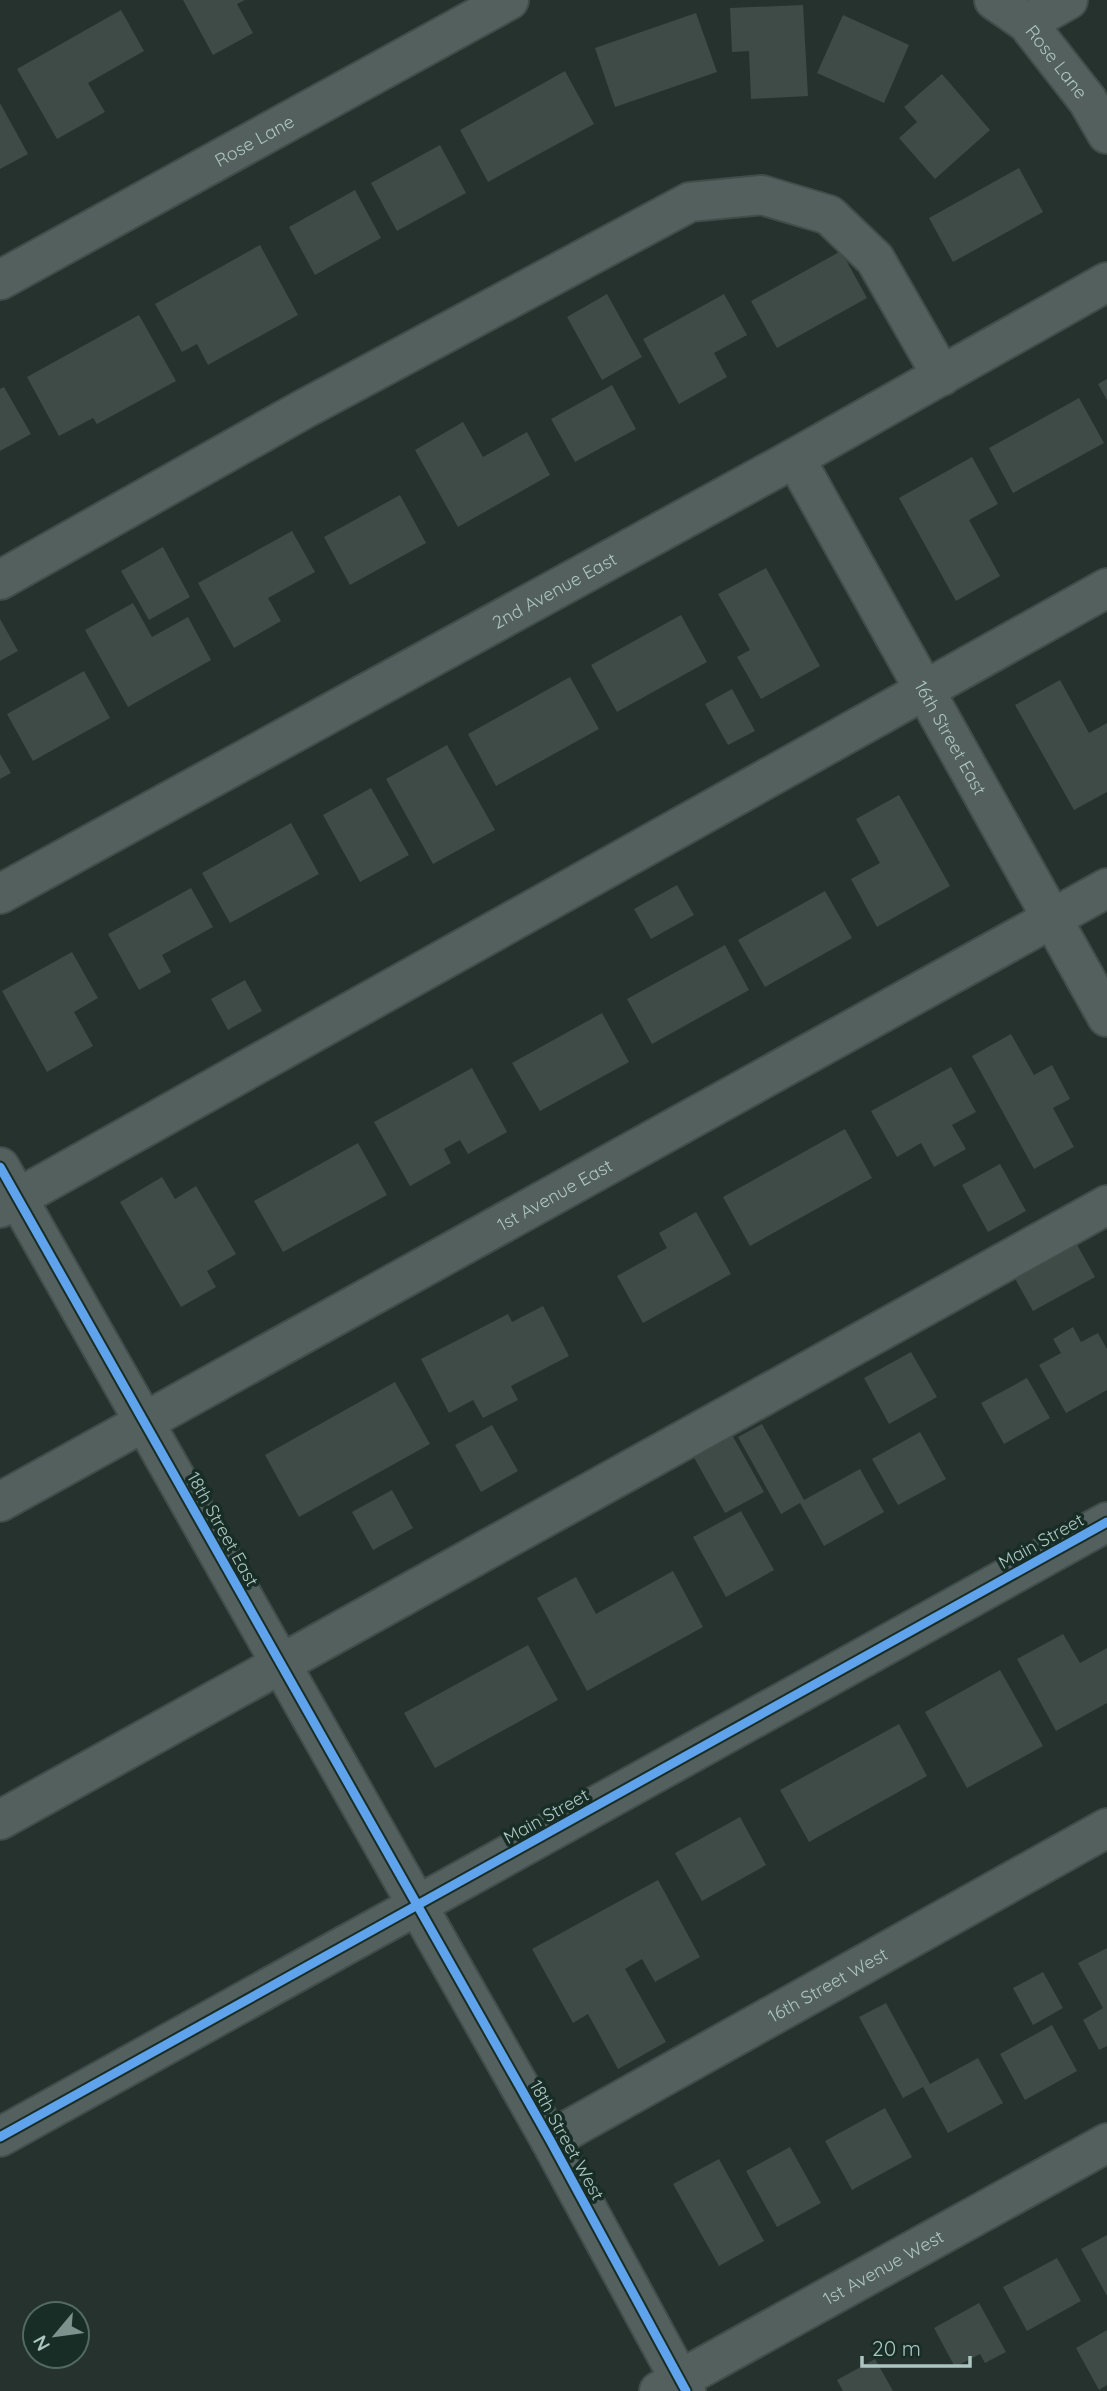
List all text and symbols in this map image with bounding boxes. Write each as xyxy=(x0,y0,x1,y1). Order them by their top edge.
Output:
street label: Rose Lane xyxy=(1021,20,1093,103)
street label: Rose Lane xyxy=(210,109,298,171)
street label: 2nd Avenue East xyxy=(488,547,620,633)
street label: 16th Street East xyxy=(910,676,992,799)
street label: 1st Avenue East xyxy=(493,1153,616,1236)
street label: 18th Street East xyxy=(182,1468,264,1590)
street label: Main Street xyxy=(994,1508,1088,1574)
street label: Main Street xyxy=(499,1783,593,1849)
street label: 16th Street West xyxy=(764,1942,891,2027)
street label: 18th Street West xyxy=(525,2076,609,2204)
street label: 1st Avenue West xyxy=(819,2224,947,2310)
north arrow xyxy=(21,2300,91,2370)
scale bar xyxy=(862,2324,970,2368)
text: N xyxy=(27,2331,55,2355)
text: 20 m xyxy=(872,2335,921,2361)

